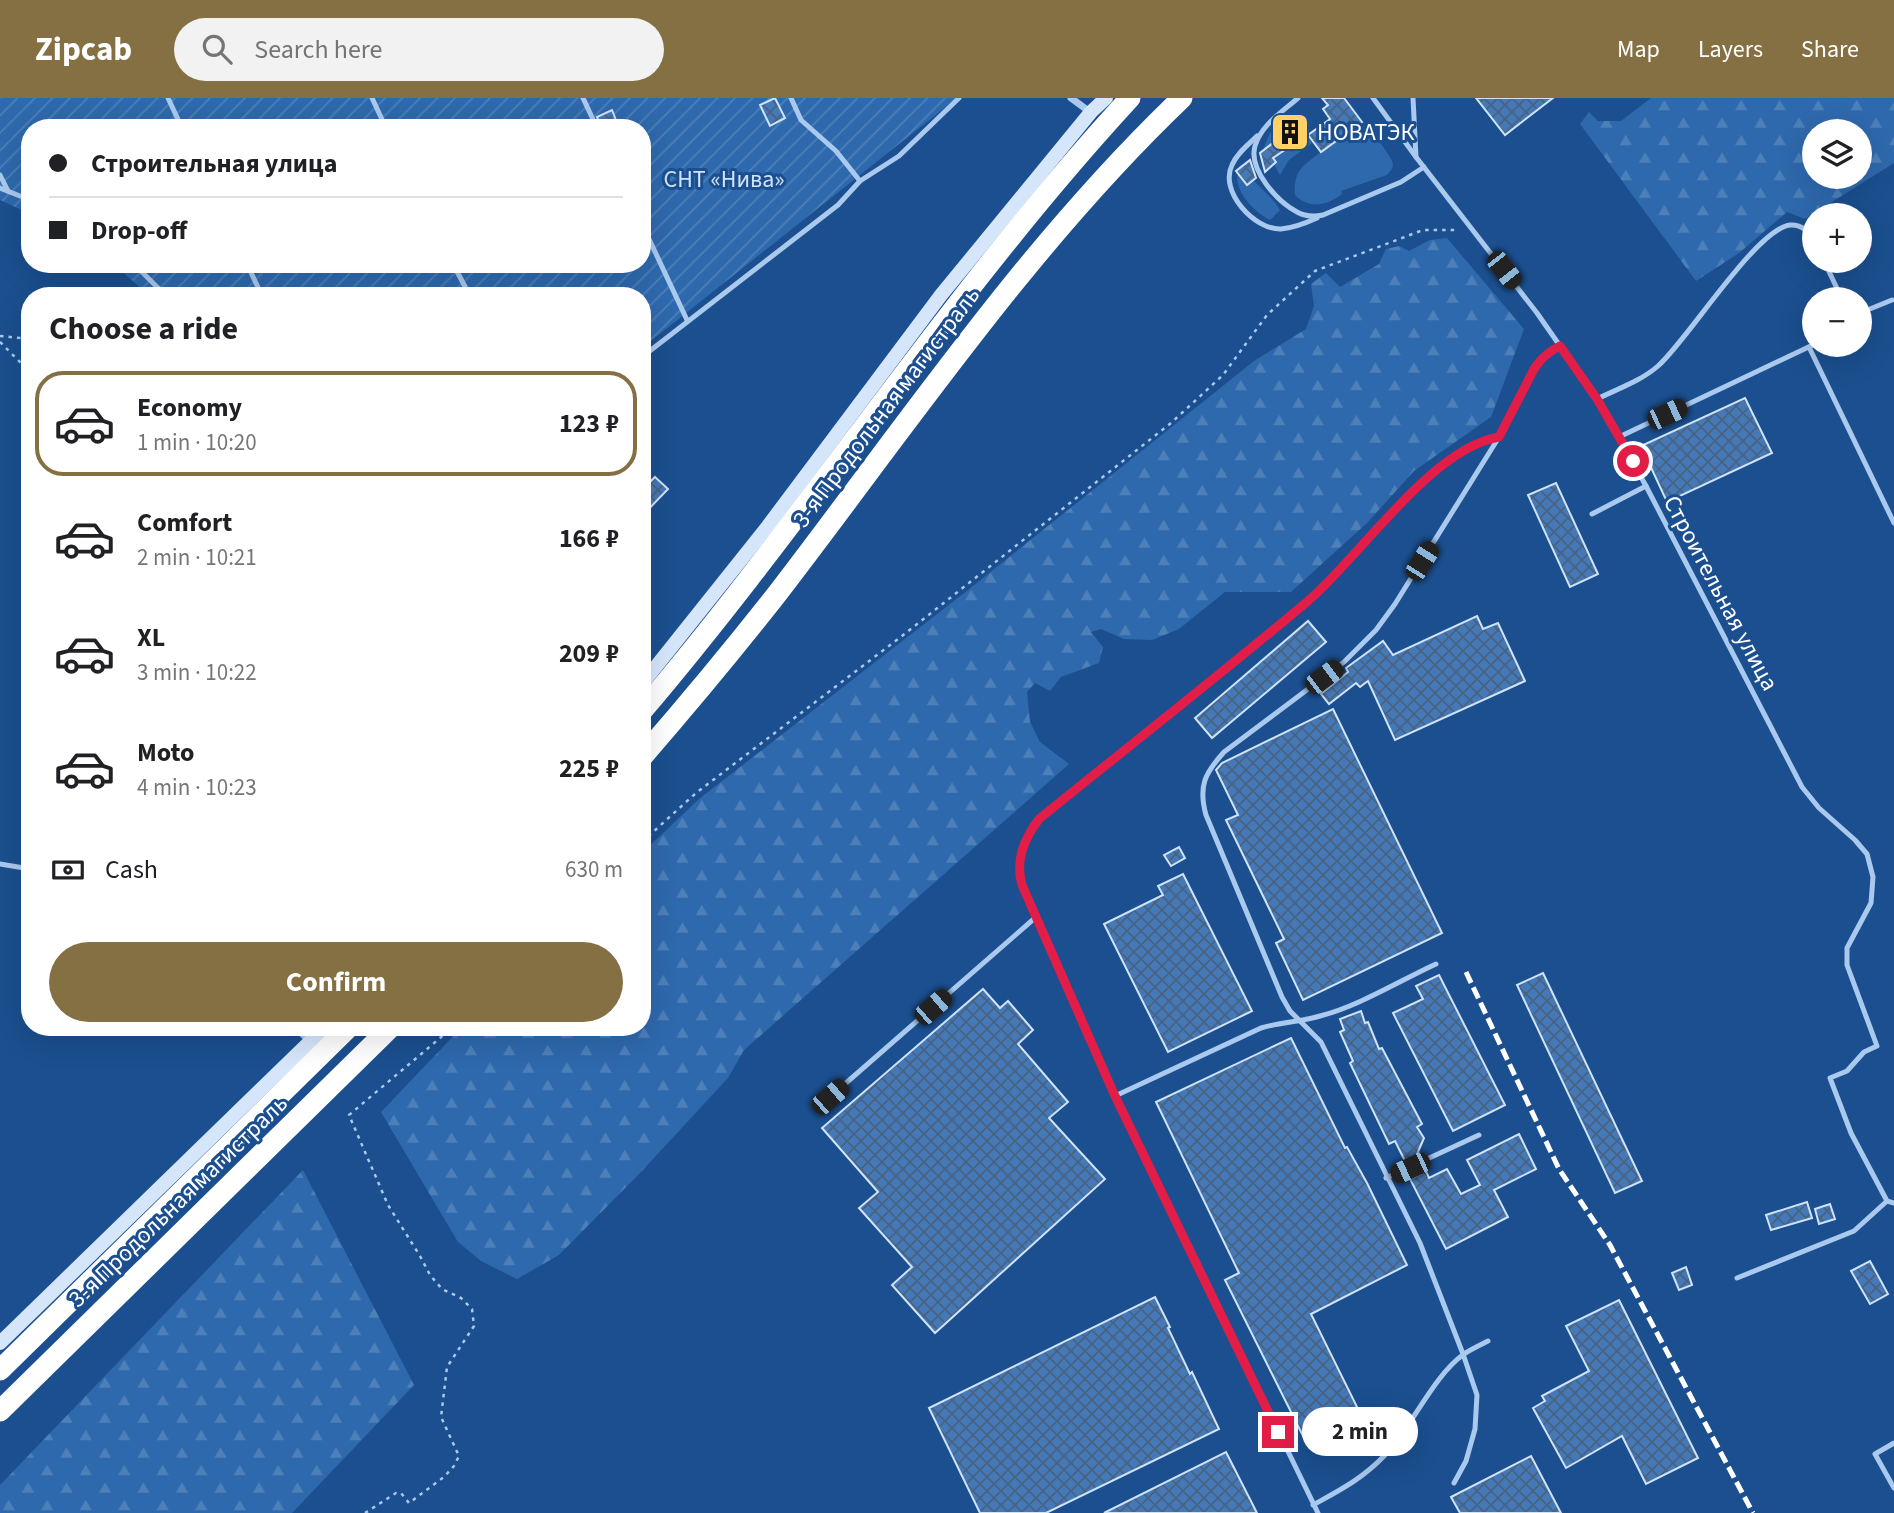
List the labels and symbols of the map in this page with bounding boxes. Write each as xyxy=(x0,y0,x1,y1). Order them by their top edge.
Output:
building icon: НОВАТЭК xyxy=(1269,111,1311,153)
place label: НОВАТЭК xyxy=(1317,115,1414,150)
park label: СНТ «Нива» xyxy=(663,162,785,197)
car xyxy=(1483,247,1526,293)
street label: 3-я Продольная магистраль xyxy=(784,280,989,535)
car xyxy=(1644,396,1691,432)
route start xyxy=(1617,445,1649,477)
street label: Строительная улица xyxy=(1654,489,1787,697)
car xyxy=(1402,538,1443,584)
car xyxy=(1301,656,1348,698)
car xyxy=(911,985,956,1029)
car xyxy=(808,1075,853,1119)
street label: 3-я Продольная магистраль xyxy=(61,1087,296,1316)
car xyxy=(1387,1150,1434,1186)
callout: 2 min xyxy=(1302,1408,1418,1456)
route end xyxy=(1262,1416,1294,1448)

